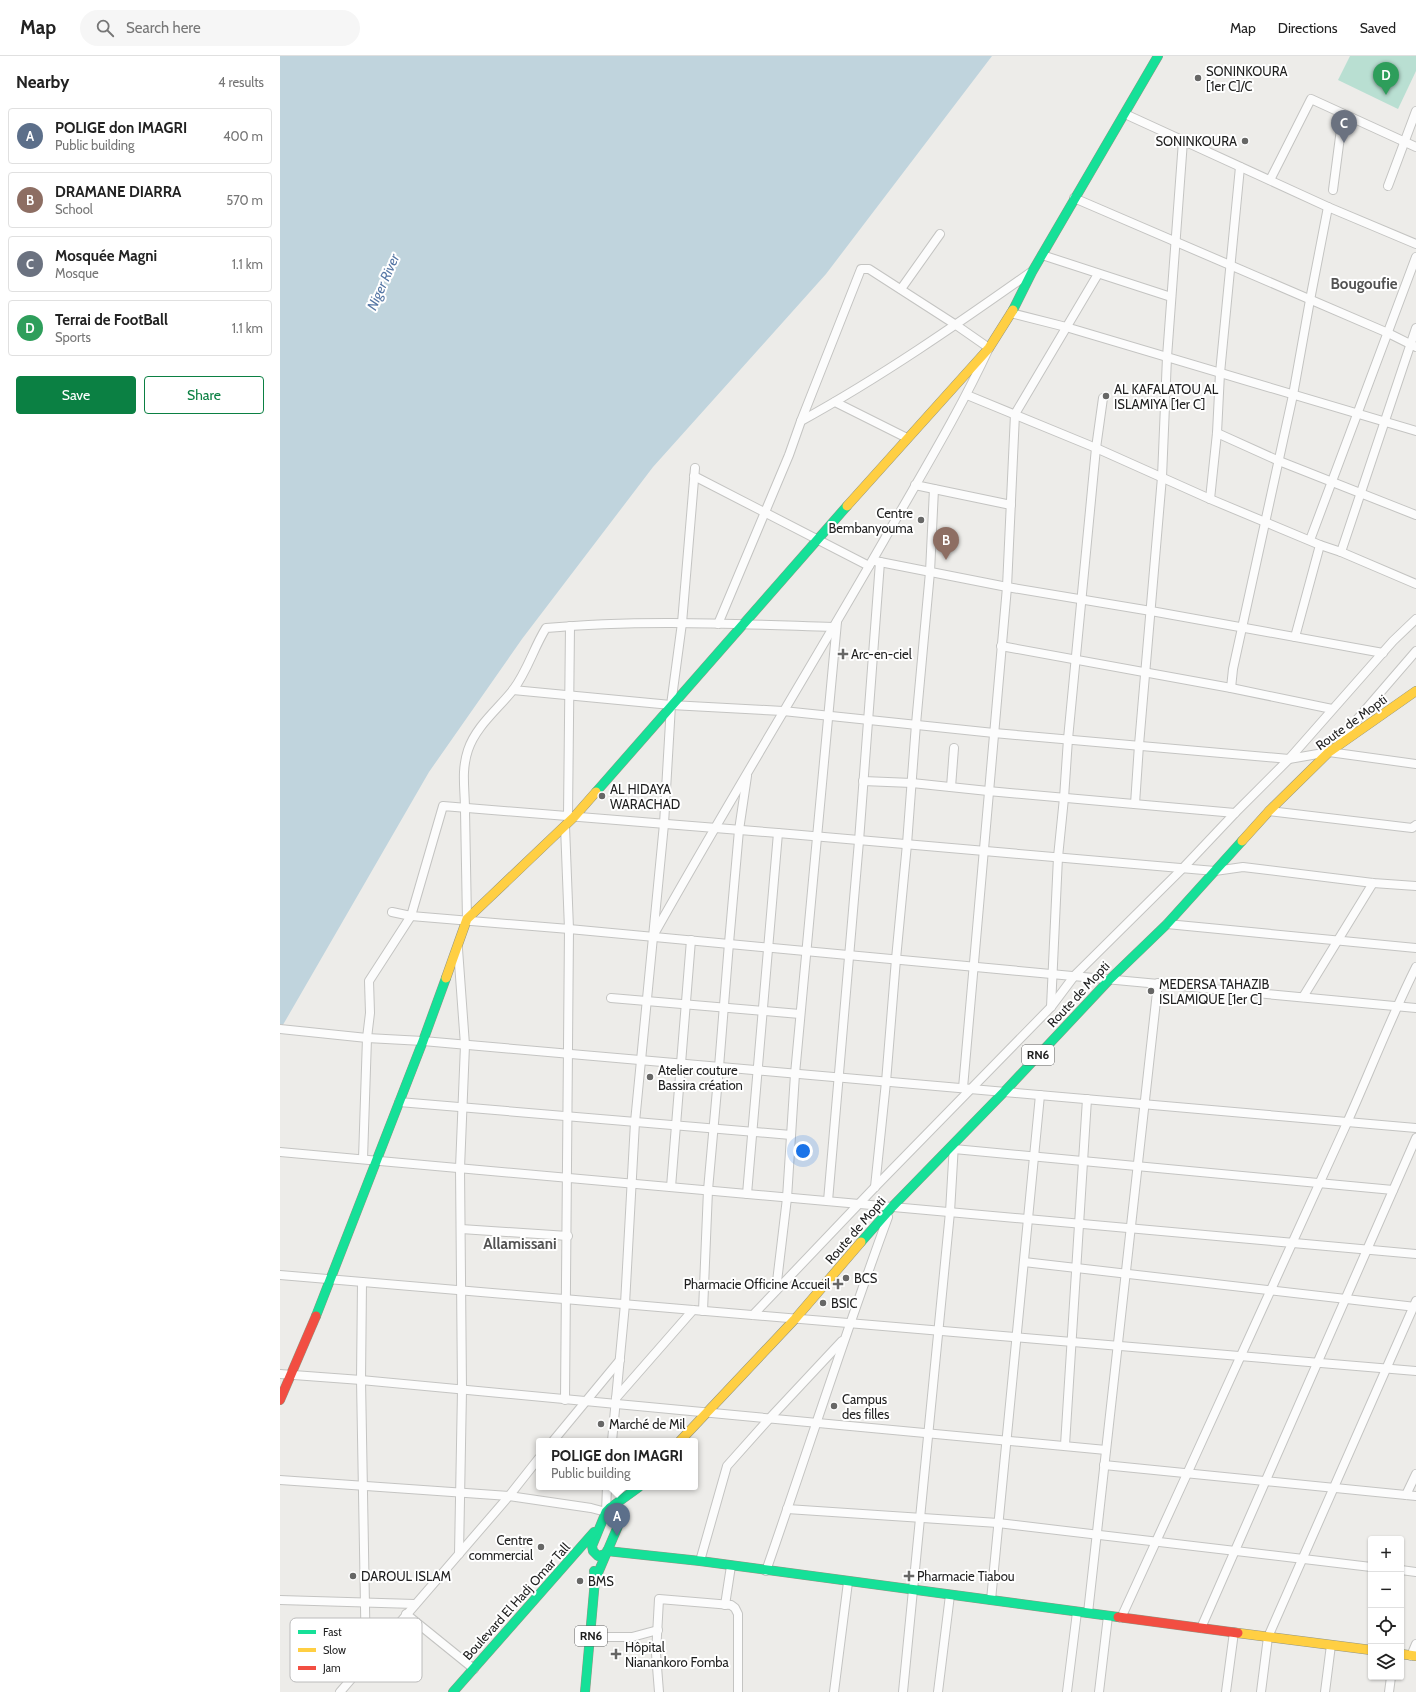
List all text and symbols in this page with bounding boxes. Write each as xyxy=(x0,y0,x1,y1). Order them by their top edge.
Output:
search box xyxy=(80,10,360,46)
text: Map xyxy=(20,16,56,39)
icon: search xyxy=(94,17,116,39)
text: Search here xyxy=(126,19,201,37)
text: Map xyxy=(1230,19,1256,37)
text: Directions xyxy=(1278,19,1338,37)
text: Saved xyxy=(1360,19,1396,37)
pin: D xyxy=(1373,62,1399,95)
place label: SONINKOURA [1er C]/C xyxy=(1206,63,1287,94)
text: Nearby xyxy=(16,72,69,92)
marker: SONINKOURA [1er C]/C xyxy=(1193,73,1203,83)
text: 4 results xyxy=(218,74,264,90)
pin: C xyxy=(1331,110,1357,143)
text: POLIGE don IMAGRI xyxy=(55,119,187,137)
text: A xyxy=(26,128,34,144)
text: 400 m xyxy=(223,128,263,144)
place label: SONINKOURA xyxy=(1156,133,1237,149)
marker: SONINKOURA xyxy=(1240,136,1250,146)
text: Public building xyxy=(55,137,135,153)
text: DRAMANE DIARRA xyxy=(55,183,182,201)
text: B xyxy=(26,192,34,208)
text: 570 m xyxy=(226,192,263,208)
text: School xyxy=(55,201,93,217)
text: Mosquée Magni xyxy=(55,247,157,265)
water label: Niger River xyxy=(363,250,404,313)
text: C xyxy=(26,256,34,272)
text: 1.1 km xyxy=(232,256,263,272)
text: Mosque xyxy=(55,265,99,281)
district label: Bougoufie xyxy=(1330,275,1398,293)
text: Terrai de FootBall xyxy=(55,311,168,329)
text: D xyxy=(25,320,35,336)
text: 1.1 km xyxy=(232,320,263,336)
text: Sports xyxy=(55,329,91,345)
button: Save xyxy=(16,376,136,414)
button: Share xyxy=(144,376,264,414)
place label: AL KAFALATOU AL ISLAMIYA [1er C] xyxy=(1114,381,1219,412)
marker: AL KAFALATOU AL ISLAMIYA [1er C] xyxy=(1101,391,1111,401)
place label: Centre Bembanyouma xyxy=(829,505,914,536)
marker: Centre Bembanyouma xyxy=(916,515,926,525)
pin: B xyxy=(933,527,959,560)
place label: Arc-en-ciel xyxy=(851,646,912,662)
marker: Arc-en-ciel xyxy=(838,649,848,659)
street label: Route de Mopti xyxy=(1312,691,1390,753)
place label: AL HIDAYA WARACHAD xyxy=(610,781,680,812)
marker: AL HIDAYA WARACHAD xyxy=(597,791,607,801)
street label: Route de Mopti xyxy=(1043,958,1113,1030)
place label: MEDERSA TAHAZIB ISLAMIQUE [1er C] xyxy=(1159,976,1270,1007)
marker: MEDERSA TAHAZIB ISLAMIQUE [1er C] xyxy=(1146,986,1156,996)
road number: RN6 xyxy=(1022,1045,1054,1065)
place label: Atelier couture Bassira création xyxy=(658,1062,743,1093)
marker: Atelier couture Bassira création xyxy=(645,1072,655,1082)
your location xyxy=(793,1141,813,1161)
street label: Route de Mopti xyxy=(821,1193,889,1267)
district label: Allamissani xyxy=(483,1235,557,1253)
place label: BCS xyxy=(854,1270,878,1286)
marker: BCS xyxy=(841,1273,851,1283)
place label: Pharmacie Officine Accueil xyxy=(684,1276,830,1292)
marker: Pharmacie Officine Accueil xyxy=(833,1279,843,1289)
place label: BSIC xyxy=(831,1295,858,1311)
marker: BSIC xyxy=(818,1298,828,1308)
place label: Campus des filles xyxy=(842,1391,890,1422)
marker: Campus des filles xyxy=(829,1401,839,1411)
place label: Marché de Mil xyxy=(609,1416,685,1432)
marker: Marché de Mil xyxy=(596,1419,606,1429)
popup xyxy=(536,1438,698,1490)
text: POLIGE don IMAGRI xyxy=(551,1447,683,1465)
text: Public building xyxy=(551,1465,630,1481)
pin: A xyxy=(604,1503,630,1536)
place label: Centre commercial xyxy=(469,1532,533,1563)
map controls xyxy=(1368,1536,1404,1680)
button: + xyxy=(1368,1536,1404,1572)
street label: Boulevard El Hadj Omar Tall xyxy=(459,1539,574,1664)
marker: Centre commercial xyxy=(536,1542,546,1552)
place label: DAROUL ISLAM xyxy=(361,1568,451,1584)
place label: Pharmacie Tiabou xyxy=(917,1568,1015,1584)
marker: DAROUL ISLAM xyxy=(348,1571,358,1581)
marker: Pharmacie Tiabou xyxy=(904,1571,914,1581)
button: − xyxy=(1368,1572,1404,1608)
place label: BMS xyxy=(588,1573,614,1589)
marker: BMS xyxy=(575,1576,585,1586)
button: locate xyxy=(1368,1608,1404,1644)
legend xyxy=(290,1618,422,1682)
text: Fast xyxy=(323,1625,342,1639)
road number: RN6 xyxy=(575,1626,607,1646)
place label: Hôpital Nianankoro Fomba xyxy=(625,1639,730,1670)
text: Slow xyxy=(323,1643,346,1657)
button: layers xyxy=(1368,1644,1404,1680)
marker: Hôpital Nianankoro Fomba xyxy=(610,1648,622,1660)
text: Jam xyxy=(322,1661,341,1675)

